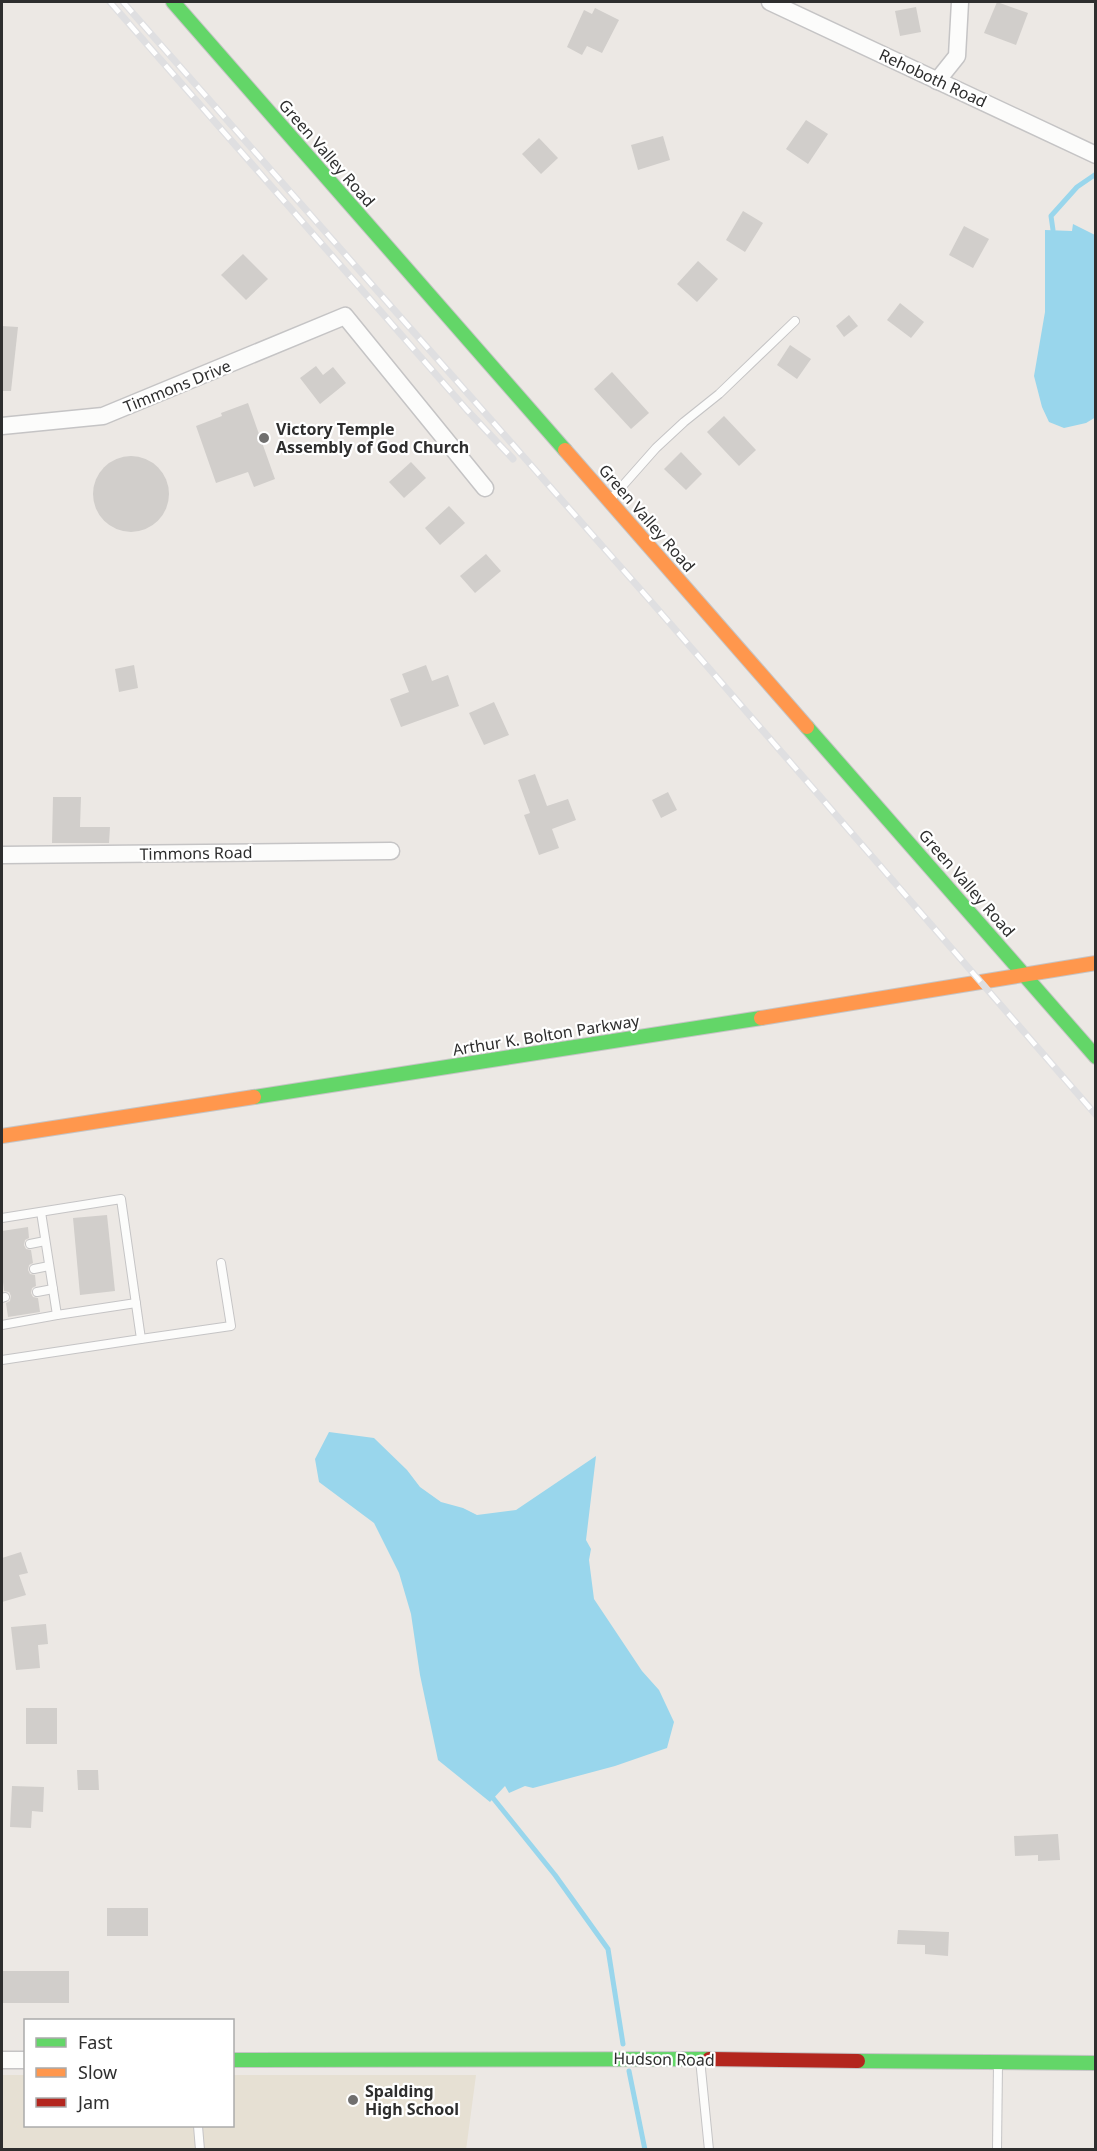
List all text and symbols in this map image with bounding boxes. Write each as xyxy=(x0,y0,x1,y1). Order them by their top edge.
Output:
street label: Rehoboth Road xyxy=(876,43,990,113)
street label: Green Valley Road xyxy=(274,94,380,212)
street label: Timmons Drive xyxy=(120,354,234,418)
place label: Victory Temple Assembly of God Church xyxy=(276,418,469,458)
marker: Victory Temple Assembly of God Church xyxy=(257,431,271,445)
street label: Green Valley Road xyxy=(594,459,700,577)
street label: Green Valley Road xyxy=(914,824,1020,942)
street label: Timmons Road xyxy=(139,841,253,865)
street label: Arthur K. Bolton Parkway xyxy=(451,1009,642,1061)
legend xyxy=(24,2019,234,2127)
text: Fast xyxy=(78,2030,113,2054)
street label: Hudson Road xyxy=(613,2047,715,2071)
text: Slow xyxy=(78,2060,117,2084)
place label: Spalding High School xyxy=(365,2080,459,2120)
text: Jam xyxy=(76,2090,110,2114)
marker: Spalding High School xyxy=(346,2093,360,2107)

